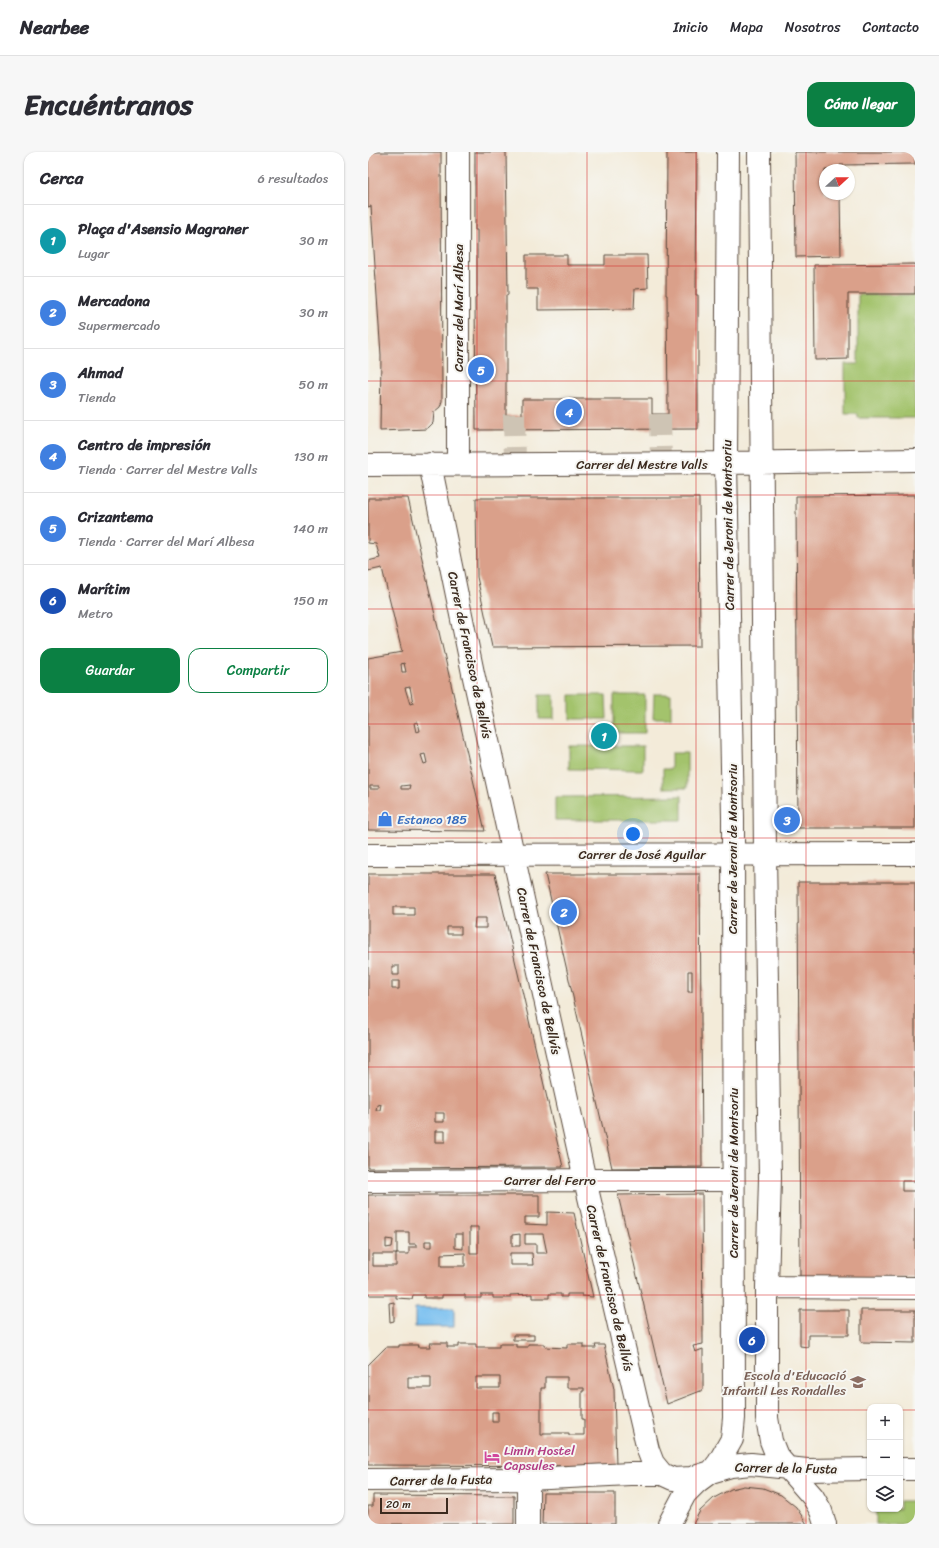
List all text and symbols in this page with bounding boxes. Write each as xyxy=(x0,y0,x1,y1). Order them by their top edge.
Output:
text: Nearbee xyxy=(20,11,89,44)
text: Inicio xyxy=(673,15,708,40)
text: Mapa xyxy=(730,15,763,40)
text: Nosotros xyxy=(785,15,840,40)
text: Contacto xyxy=(862,15,919,40)
text: Encuéntranos xyxy=(24,80,193,129)
button: Cómo llegar xyxy=(807,82,915,127)
text: Cerca xyxy=(40,163,83,193)
north arrow xyxy=(819,164,855,200)
text: 6 resultados xyxy=(258,167,328,190)
text: Plaça d'Asensio Magraner xyxy=(78,216,248,242)
text: 1 xyxy=(50,229,56,252)
text: 30 m xyxy=(299,229,328,252)
text: Lugar xyxy=(78,242,109,265)
street label: Carrer del Marí Albesa xyxy=(447,244,470,372)
text: Mercadona xyxy=(78,288,150,314)
text: 2 xyxy=(49,301,57,324)
text: 30 m xyxy=(299,301,328,324)
text: Supermercado xyxy=(78,314,160,337)
pin: 5 xyxy=(468,355,494,385)
text: Ahmad xyxy=(78,360,123,386)
text: 3 xyxy=(49,373,57,396)
text: 50 m xyxy=(298,373,328,396)
text: Tienda xyxy=(78,386,116,409)
pin: 4 xyxy=(556,397,582,427)
text: Centro de impresión xyxy=(78,432,211,458)
street label: Carrer de Jeroni de Montsoriu xyxy=(715,439,741,610)
text: 4 xyxy=(49,445,57,468)
text: 130 m xyxy=(294,445,328,468)
street label: Carrer del Mestre Valls xyxy=(576,453,708,476)
text: Tienda · Carrer del Mestre Valls xyxy=(78,458,257,481)
text: Crizantema xyxy=(78,504,153,530)
text: 5 xyxy=(49,517,57,540)
text: 140 m xyxy=(293,517,328,540)
text: Tienda · Carrer del Marí Albesa xyxy=(78,530,254,553)
street label: Carrer de Francisco de Bellvís xyxy=(441,569,499,741)
text: Marítim xyxy=(78,576,130,602)
text: 6 xyxy=(49,589,57,612)
text: 150 m xyxy=(293,589,328,612)
text: Metro xyxy=(78,602,113,625)
button: Guardar xyxy=(40,648,180,693)
button: Compartir xyxy=(188,648,328,693)
pin: 1 xyxy=(591,721,617,751)
street label: Carrer de Jeroni de Montsoriu xyxy=(721,764,744,934)
pin: 3 xyxy=(774,805,800,835)
place label: Estanco 185 xyxy=(397,808,467,831)
shop icon: Estanco 185 xyxy=(376,810,394,828)
your location xyxy=(623,824,643,844)
street label: Carrer de José Aguilar xyxy=(578,843,706,866)
street label: Carrer de Francisco de Bellvís xyxy=(510,885,568,1057)
pin: 2 xyxy=(551,897,577,927)
street label: Carrer de Jeroni de Montsoriu xyxy=(722,1088,745,1258)
street label: Carrer del Ferro xyxy=(504,1169,596,1192)
street label: Carrer de Francisco de Bellvís xyxy=(580,1202,640,1374)
pin: 6 xyxy=(739,1325,765,1355)
place label: Escola d'Educació Infantil Les Rondalles xyxy=(722,1364,846,1402)
school or university icon: Escola d'Educació Infantil Les Rondalles xyxy=(849,1373,867,1391)
map controls xyxy=(867,1404,903,1512)
button: + xyxy=(867,1404,903,1440)
place label: Limin Hostel Capsules xyxy=(504,1439,575,1477)
button: − xyxy=(867,1440,903,1476)
hotel icon: Limin Hostel Capsules xyxy=(483,1448,501,1466)
street label: Carrer de la Fusta xyxy=(735,1456,838,1480)
street label: Carrer de la Fusta xyxy=(390,1468,493,1492)
button: layers xyxy=(867,1476,903,1512)
text: 20 m xyxy=(386,1495,411,1514)
scale bar xyxy=(380,1496,448,1515)

